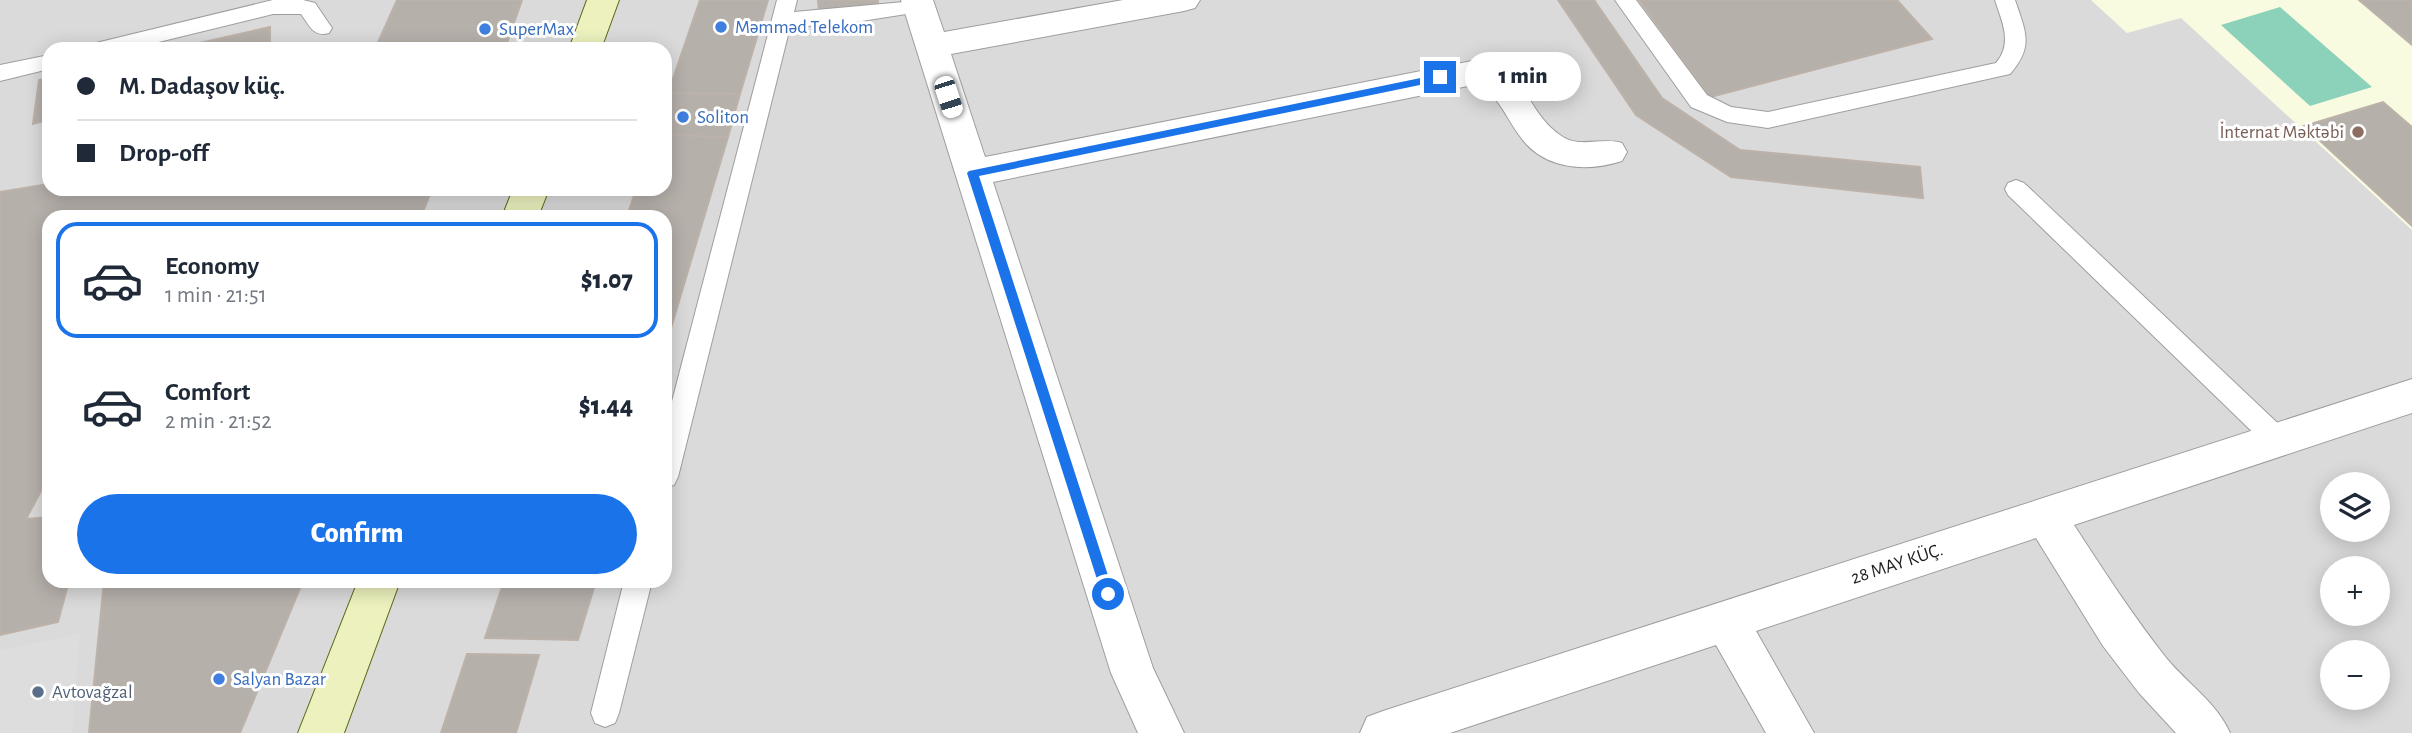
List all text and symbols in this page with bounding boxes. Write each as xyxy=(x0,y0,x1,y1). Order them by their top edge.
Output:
place label: Məmməd Telekom xyxy=(735,18,873,37)
marker: Məmməd Telekom xyxy=(713,19,729,35)
place label: SuperMax xyxy=(499,20,574,39)
marker: SuperMax xyxy=(477,21,493,37)
callout: 1 min xyxy=(1464,52,1580,102)
route end xyxy=(1424,61,1456,93)
text: 1 min xyxy=(1499,65,1547,88)
text: M. Dadaşov küç. xyxy=(119,73,285,99)
car xyxy=(932,74,965,120)
place label: Soliton xyxy=(697,108,749,127)
marker: Soliton xyxy=(675,109,691,125)
place label: İnternat Məktəbi xyxy=(2219,122,2344,142)
marker: İnternat Məktəbi xyxy=(2350,124,2366,140)
text: Drop-off xyxy=(119,140,208,166)
icon: car xyxy=(81,249,144,312)
text: Economy xyxy=(165,253,259,279)
text: $1.07 xyxy=(581,267,633,293)
text: 1 min · 21:51 xyxy=(165,284,267,307)
icon: car xyxy=(81,375,144,438)
text: Comfort xyxy=(165,379,250,405)
text: $1.44 xyxy=(579,393,633,419)
text: 2 min · 21:52 xyxy=(165,410,272,433)
map controls xyxy=(2320,472,2390,710)
button: layers xyxy=(2320,472,2390,542)
button: Confirm xyxy=(77,494,637,574)
street label: 28 MAY KÜÇ. xyxy=(1848,539,1945,588)
button: + xyxy=(2320,556,2390,626)
route start xyxy=(1092,578,1124,610)
button: − xyxy=(2320,640,2390,710)
place label: Salyan Bazar xyxy=(233,670,326,689)
marker: Salyan Bazar xyxy=(211,671,227,687)
place label: Avtovağzal xyxy=(52,683,133,702)
marker: Avtovağzal xyxy=(30,684,46,700)

